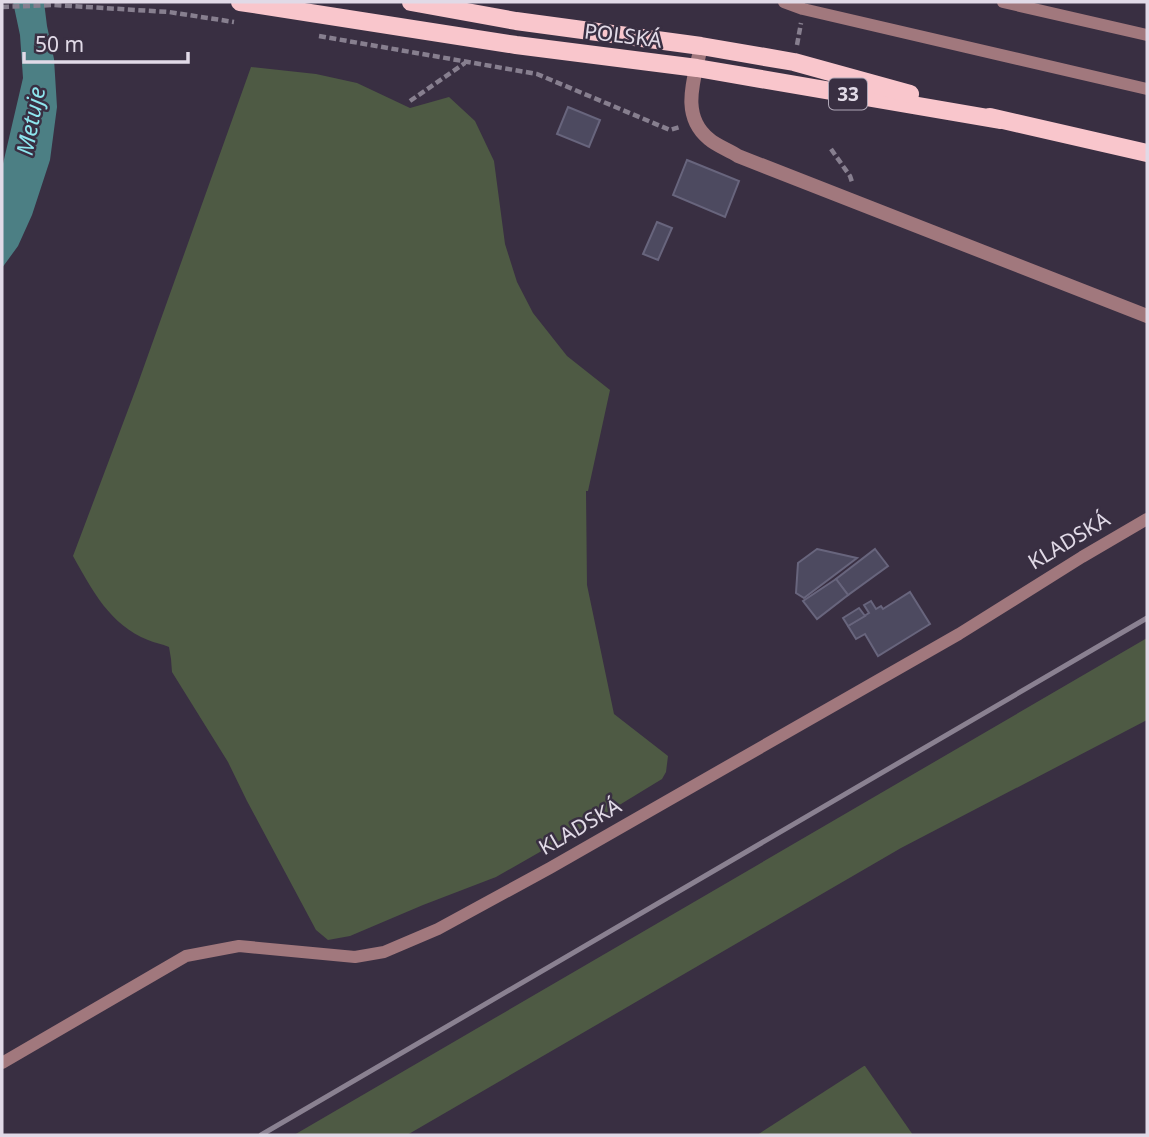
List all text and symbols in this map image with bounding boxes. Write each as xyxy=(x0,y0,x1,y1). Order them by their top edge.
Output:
street label: POLSKÁ xyxy=(583,16,664,54)
scale bar xyxy=(24,21,189,65)
text: 50 m xyxy=(35,30,84,58)
road number: 33 xyxy=(829,78,867,110)
water label: Metuje xyxy=(8,84,52,158)
street label: KLADSKÁ xyxy=(1022,504,1115,576)
street label: KLADSKÁ xyxy=(533,791,626,861)

